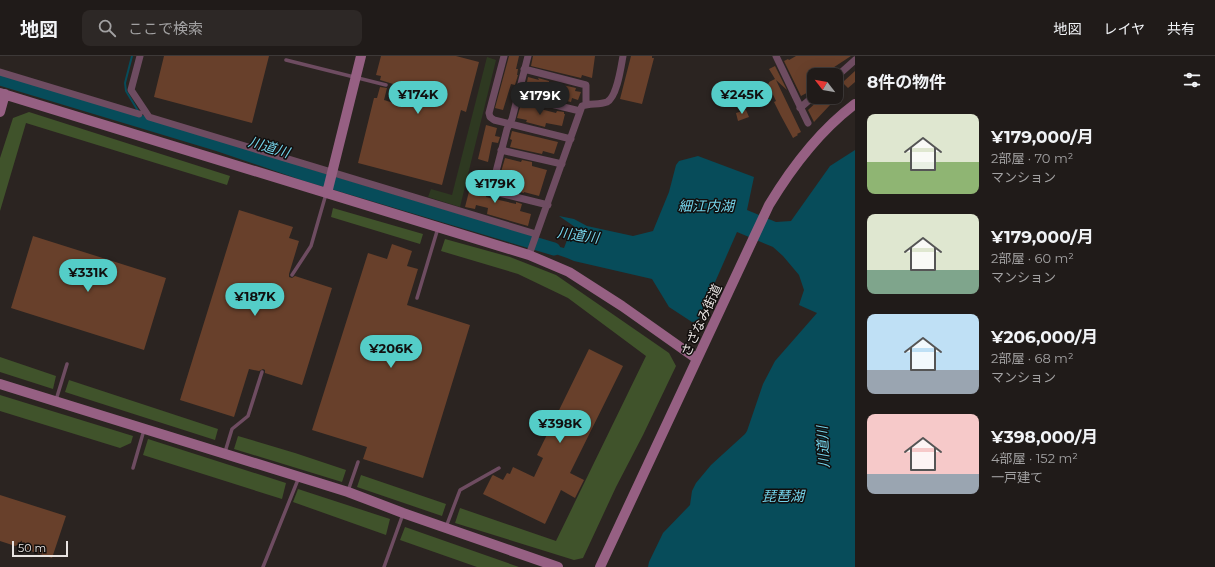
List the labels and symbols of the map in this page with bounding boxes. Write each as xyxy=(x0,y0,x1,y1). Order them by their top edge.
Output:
north arrow xyxy=(807,68,843,104)
pin: ¥174K xyxy=(390,81,446,115)
pin: ¥245K xyxy=(714,81,770,115)
pin: ¥179K xyxy=(512,82,568,116)
water label: 川道川 xyxy=(246,132,294,162)
pin: ¥179K xyxy=(467,170,523,204)
water label: 細江内湖 xyxy=(678,197,736,215)
water label: 川道川 xyxy=(556,223,602,247)
pin: ¥331K xyxy=(60,259,116,293)
street label: さざなみ街道 xyxy=(677,281,725,359)
pin: ¥187K xyxy=(227,283,283,317)
pin: ¥206K xyxy=(363,335,419,369)
pin: ¥398K xyxy=(532,410,588,444)
water label: 川道川 xyxy=(813,424,833,468)
water label: 琵琶湖 xyxy=(762,487,806,505)
scale bar xyxy=(12,539,68,558)

